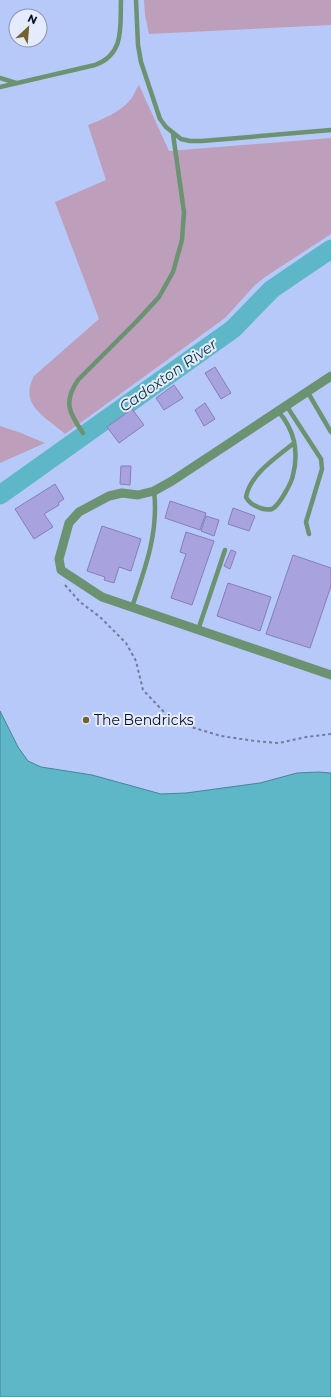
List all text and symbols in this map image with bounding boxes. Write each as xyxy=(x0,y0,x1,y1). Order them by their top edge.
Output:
north arrow xyxy=(8,8,48,48)
text: N xyxy=(25,11,39,27)
water label: Cadoxton River xyxy=(115,334,221,416)
place label: The Bendricks xyxy=(94,711,194,729)
marker: The Bendricks xyxy=(81,715,91,725)

